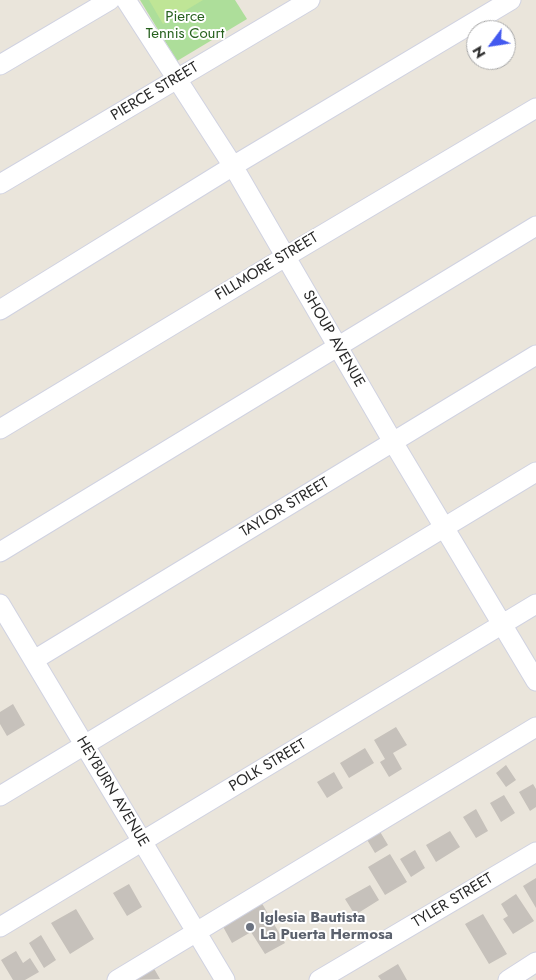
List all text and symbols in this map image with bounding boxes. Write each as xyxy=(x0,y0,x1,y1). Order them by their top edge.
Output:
park label: Pierce Tennis Court xyxy=(146,8,224,43)
north arrow xyxy=(466,20,516,70)
text: N xyxy=(468,42,490,62)
street label: PIERCE STREET xyxy=(108,59,202,125)
street label: FILLMORE STREET xyxy=(212,229,322,305)
street label: SHOUP AVENUE xyxy=(298,287,368,391)
street label: TAYLOR STREET xyxy=(237,474,333,542)
street label: HEYBURN AVENUE xyxy=(72,734,152,850)
street label: POLK STREET xyxy=(226,736,310,796)
street label: TYLER STREET xyxy=(409,870,497,932)
place label: Iglesia Bautista La Puerta Hermosa xyxy=(260,909,393,944)
marker: Iglesia Bautista La Puerta Hermosa xyxy=(244,921,256,933)

